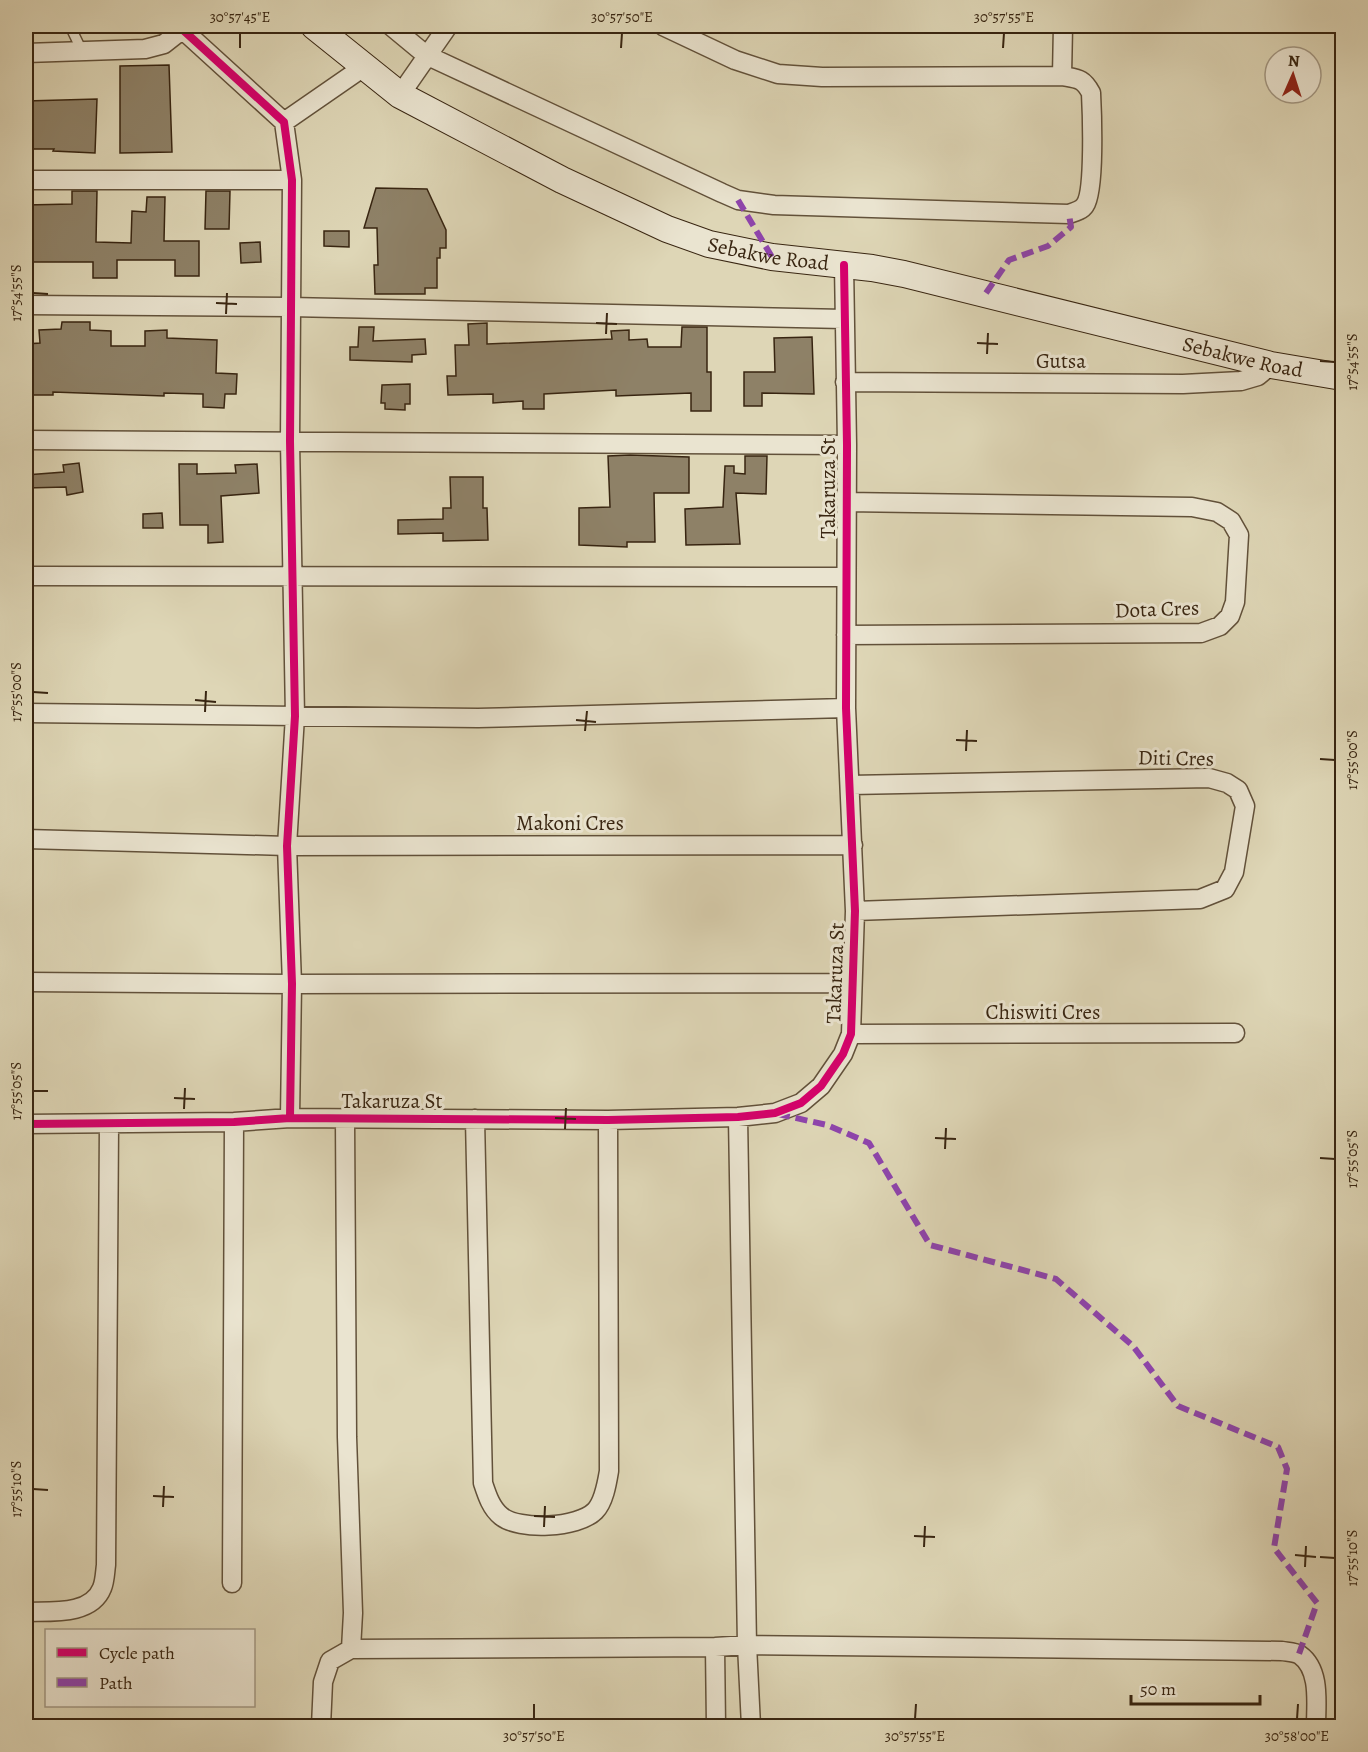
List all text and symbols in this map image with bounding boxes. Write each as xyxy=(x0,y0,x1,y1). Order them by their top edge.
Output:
text: 30°57'45"E xyxy=(210,7,270,27)
text: 30°57'50"E xyxy=(591,7,653,27)
text: 30°57'55"E xyxy=(974,7,1034,27)
north arrow xyxy=(1263,45,1323,105)
text: N xyxy=(1287,50,1300,72)
street label: Sebakwe Road xyxy=(705,230,831,277)
text: 17°54'55"S xyxy=(6,264,26,322)
street label: Sebakwe Road xyxy=(1180,330,1306,384)
text: 17°54'55"S xyxy=(1342,333,1362,391)
street label: Gutsa xyxy=(1036,347,1086,375)
street label: Takaruza St xyxy=(814,437,842,539)
street label: Dota Cres xyxy=(1114,594,1200,624)
text: 17°55'00"S xyxy=(6,662,26,722)
text: 17°55'00"S xyxy=(1342,730,1362,790)
street label: Diti Cres xyxy=(1138,743,1214,773)
street label: Makoni Cres xyxy=(516,809,624,837)
street label: Takaruza St xyxy=(819,922,851,1024)
street label: Chiswiti Cres xyxy=(986,998,1100,1026)
text: 17°55'05"S xyxy=(6,1062,26,1120)
street label: Takaruza St xyxy=(341,1087,443,1115)
text: 17°55'05"S xyxy=(1342,1130,1362,1188)
text: 17°55'10"S xyxy=(6,1460,26,1518)
text: 17°55'10"S xyxy=(1342,1529,1362,1587)
legend xyxy=(45,1629,255,1707)
text: Cycle path xyxy=(99,1641,175,1665)
scale bar xyxy=(1131,1668,1260,1706)
text: Path xyxy=(99,1671,133,1695)
text: 50 m xyxy=(1140,1677,1176,1701)
text: 30°57'50"E xyxy=(503,1726,565,1746)
text: 30°57'55"E xyxy=(885,1726,945,1746)
text: 30°58'00"E xyxy=(1265,1726,1329,1746)

